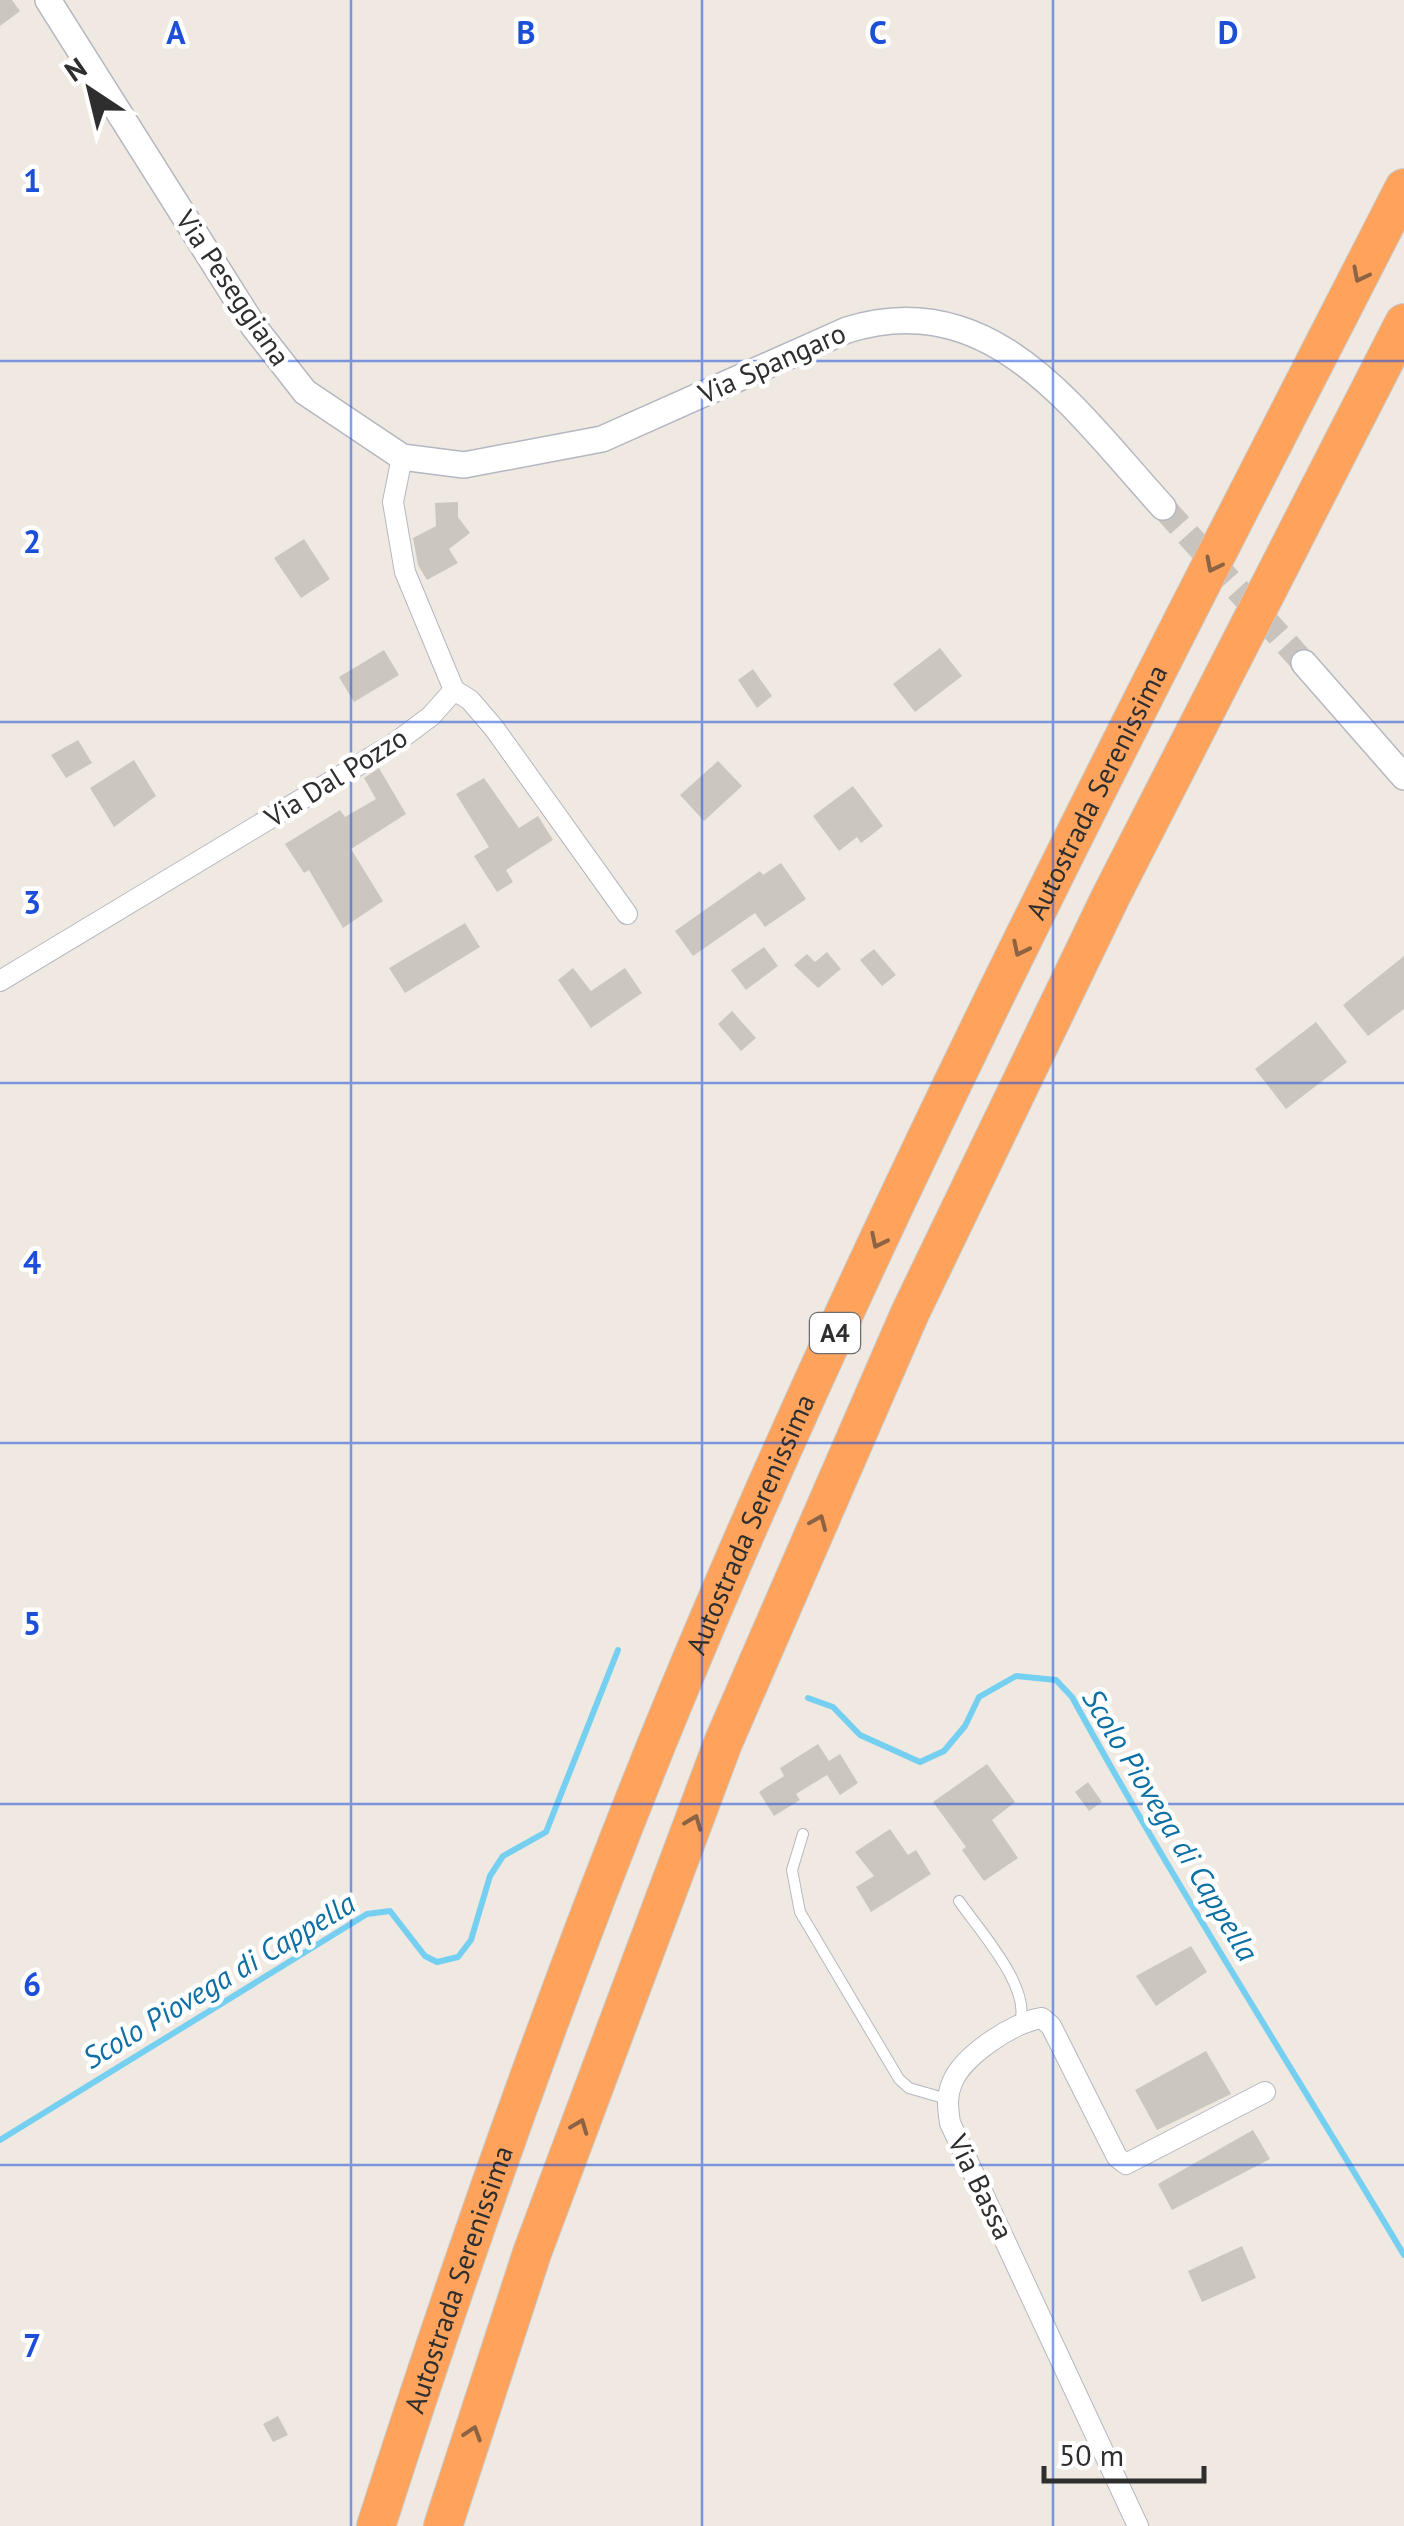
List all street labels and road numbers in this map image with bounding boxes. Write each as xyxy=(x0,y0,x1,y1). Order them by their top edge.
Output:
street label: Via Peseggiana xyxy=(167,202,299,373)
street label: Via Spangaro xyxy=(691,314,851,412)
street label: Autostrada Serenissima xyxy=(1017,658,1175,925)
street label: Via Dal Pozzo xyxy=(257,718,414,836)
road number: A4 xyxy=(810,1313,860,1353)
street label: Autostrada Serenissima xyxy=(677,1388,823,1660)
street label: Via Bassa xyxy=(940,2127,1023,2245)
street label: Autostrada Serenissima xyxy=(395,2141,521,2418)

